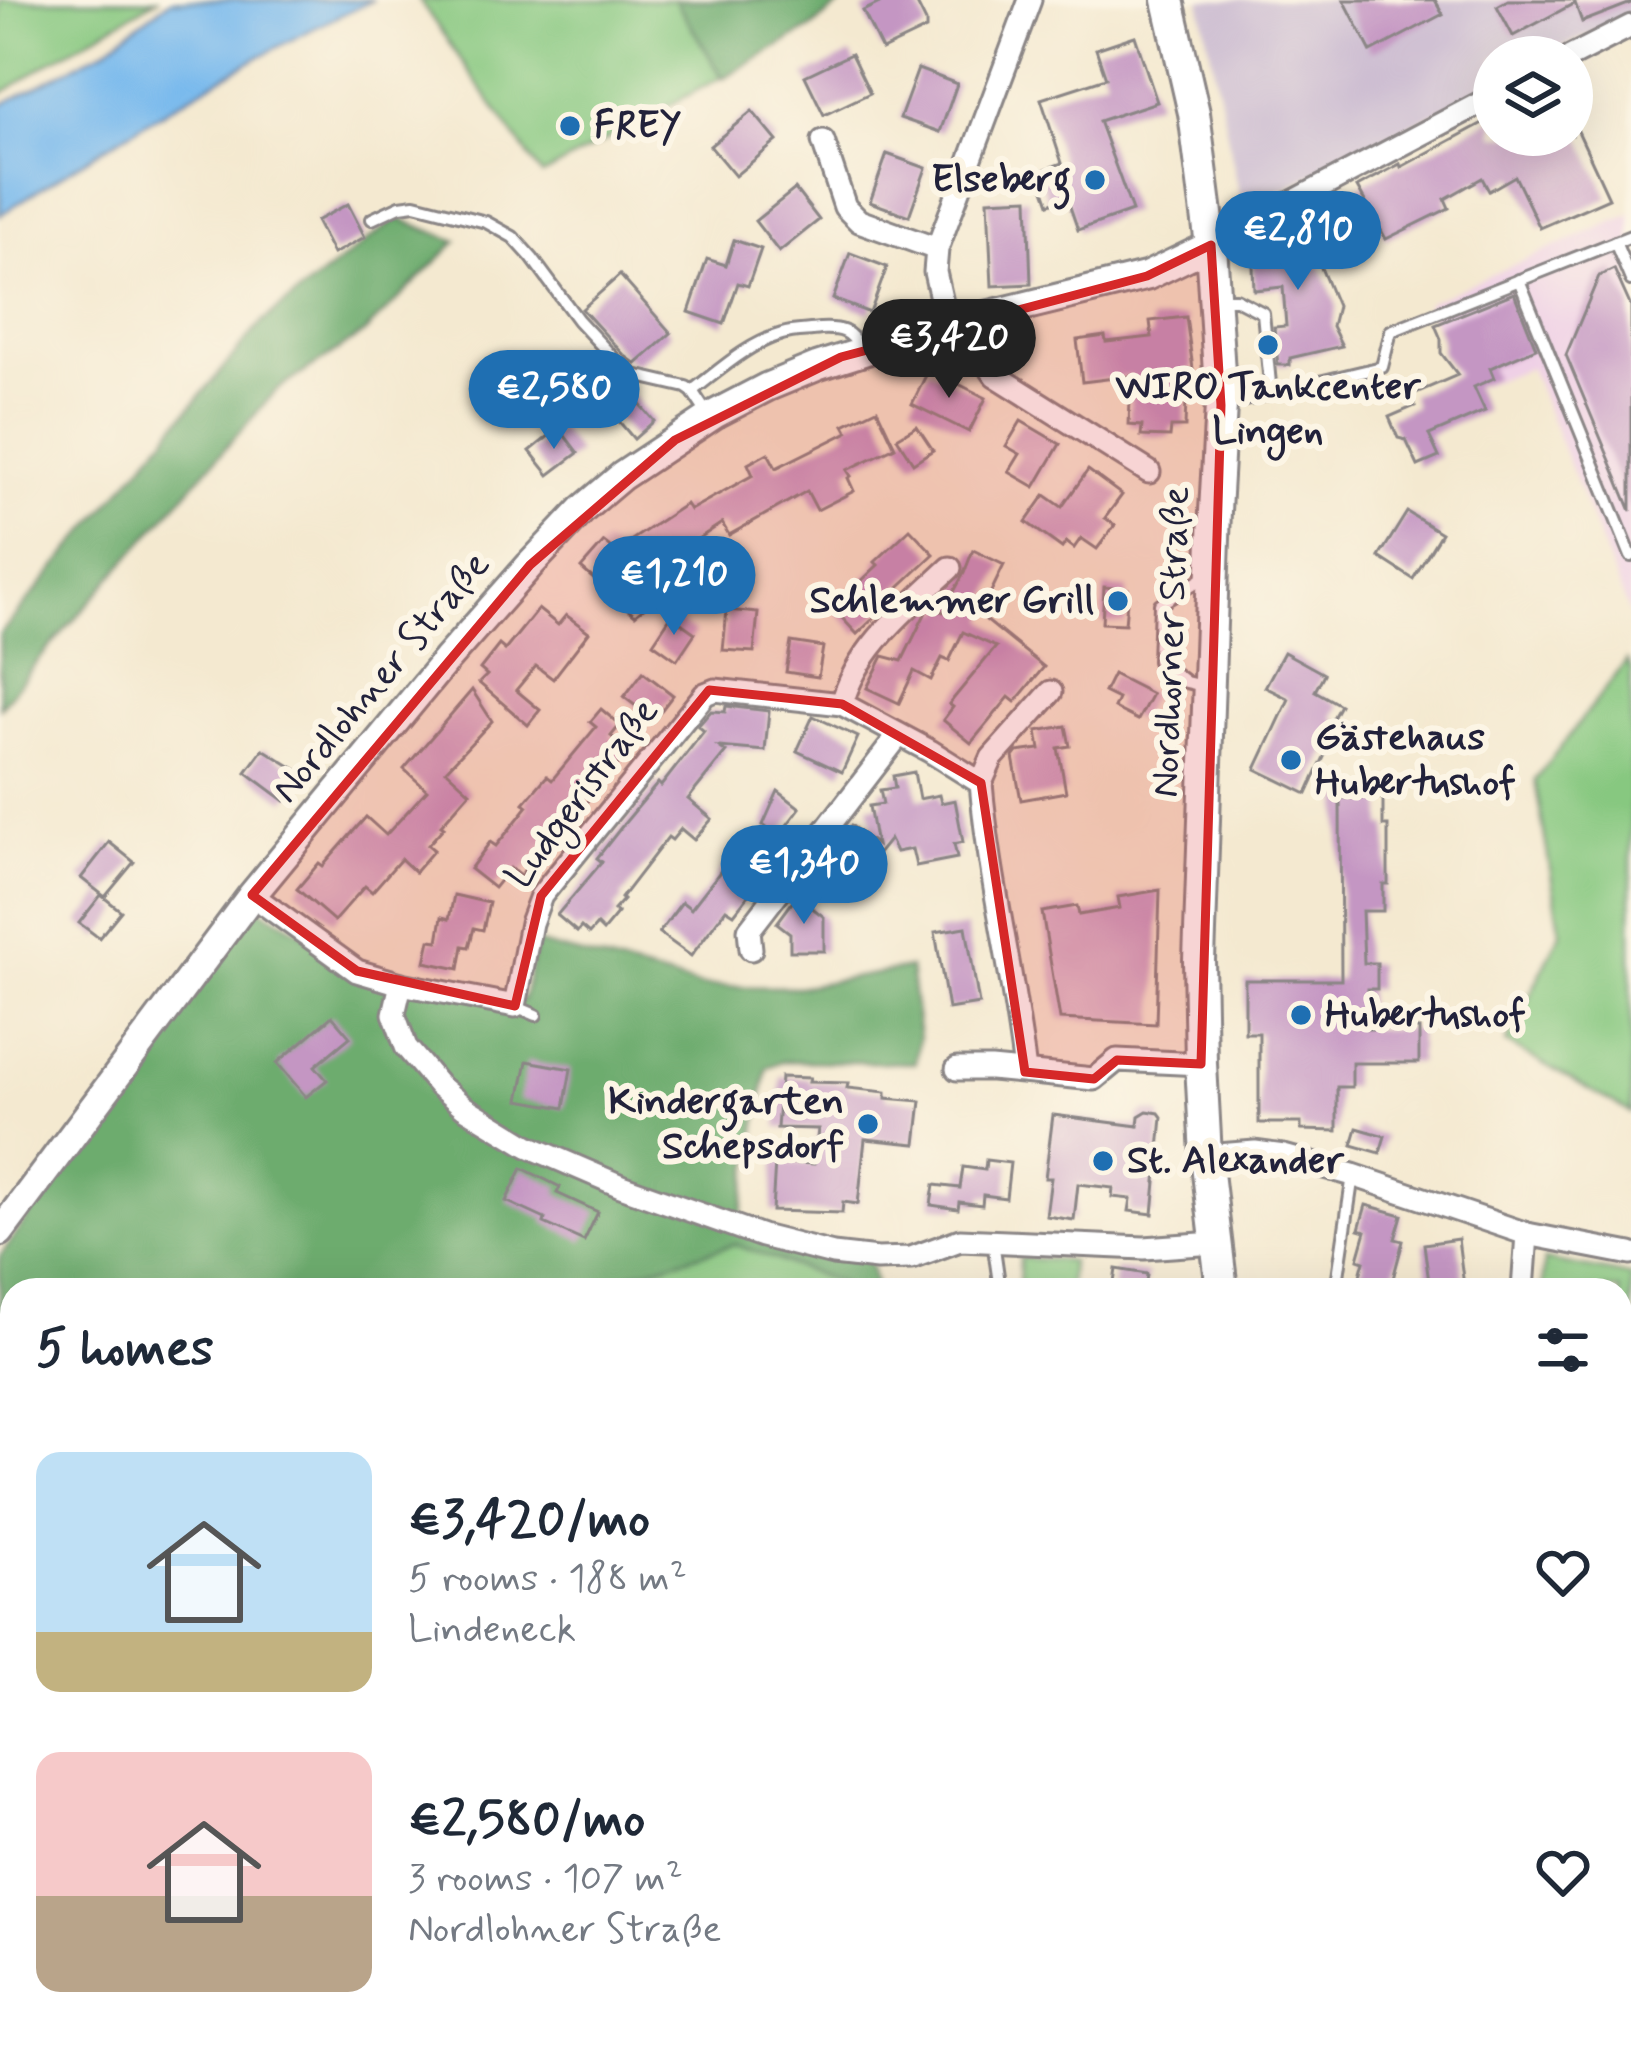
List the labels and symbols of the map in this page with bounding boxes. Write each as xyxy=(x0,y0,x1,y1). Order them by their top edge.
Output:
place label: FREY xyxy=(594,101,681,152)
marker: FREY xyxy=(557,113,583,139)
place label: Elseberg xyxy=(931,155,1071,210)
marker: Elseberg xyxy=(1082,167,1108,193)
pin: €2,810 xyxy=(1200,191,1396,293)
pin: €3,420 xyxy=(851,299,1047,401)
marker: WIRO Tankcenter Lingen xyxy=(1255,332,1281,358)
pin: €2,580 xyxy=(456,350,652,452)
place label: WIRO Tankcenter Lingen xyxy=(1115,362,1421,461)
street label: Nordhorner Straße xyxy=(1141,485,1203,799)
pin: €1,210 xyxy=(576,536,772,638)
street label: Nordlohner Straße xyxy=(262,542,502,814)
place label: Schlemmer Grill xyxy=(809,576,1094,627)
marker: Schlemmer Grill xyxy=(1105,588,1131,614)
street label: Ludgeristraße xyxy=(495,688,674,901)
place label: Gästehaus Hubertushof xyxy=(1315,713,1516,809)
marker: Gästehaus Hubertushof xyxy=(1278,747,1304,773)
pin: €1,340 xyxy=(706,825,902,927)
place label: Hubertushof xyxy=(1325,990,1526,1041)
marker: Hubertushof xyxy=(1288,1002,1314,1028)
place label: Kindergarten Schepsdorf xyxy=(608,1077,844,1173)
marker: Kindergarten Schepsdorf xyxy=(855,1111,881,1137)
place label: St. Alexander xyxy=(1127,1136,1345,1187)
marker: St. Alexander xyxy=(1090,1148,1116,1174)

